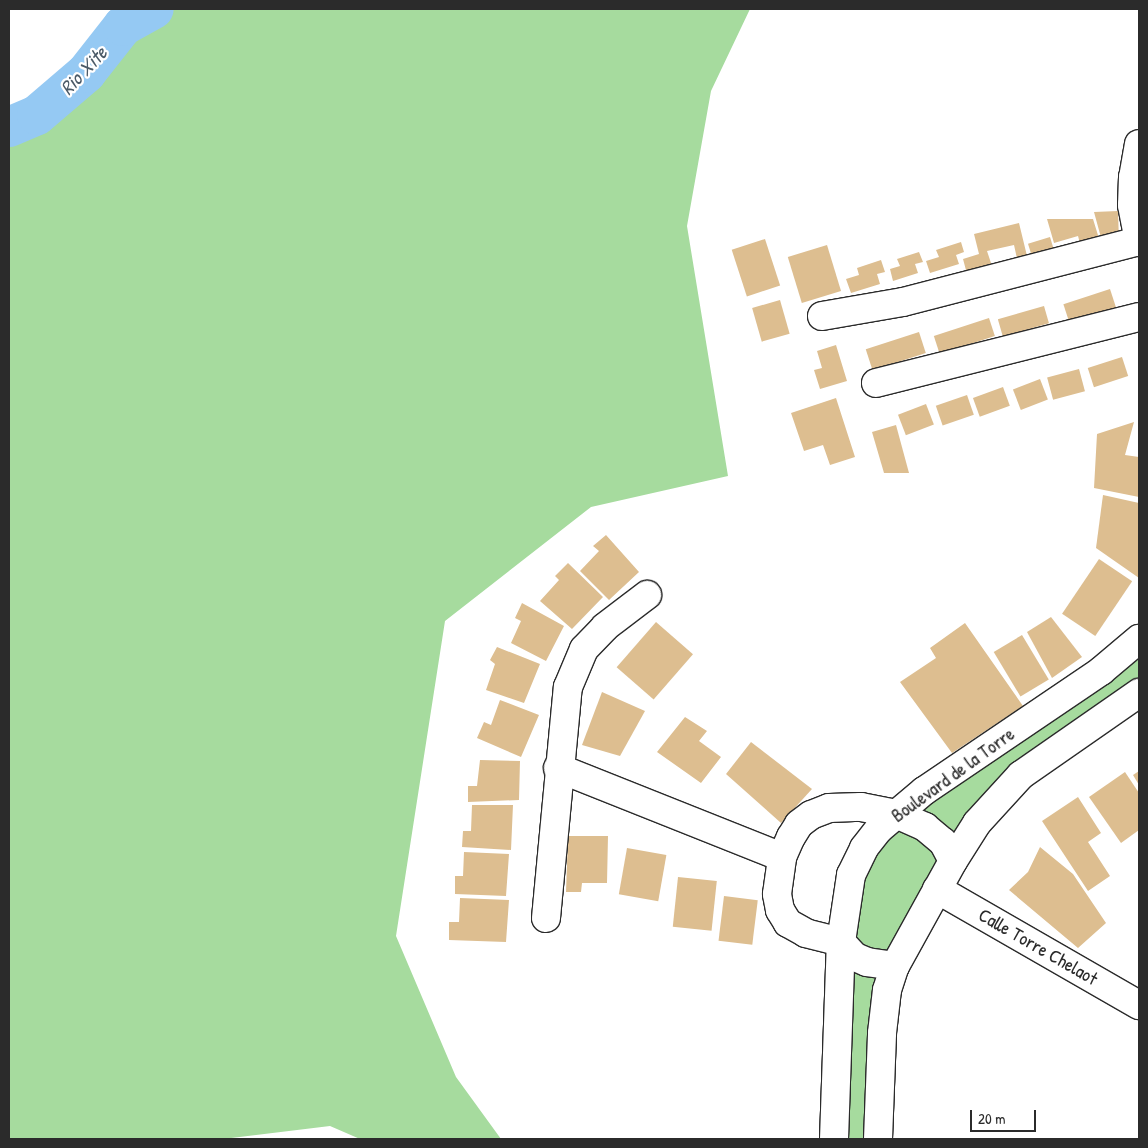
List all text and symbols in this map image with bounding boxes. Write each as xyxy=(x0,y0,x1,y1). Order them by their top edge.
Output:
water label: Rio Xite xyxy=(55,41,111,99)
street label: Boulevard de la Torre xyxy=(887,723,1019,827)
street label: Calle Torre Chelaot xyxy=(974,904,1102,990)
scale bar xyxy=(973,1100,1039,1132)
text: 20 m xyxy=(978,1108,1005,1129)

